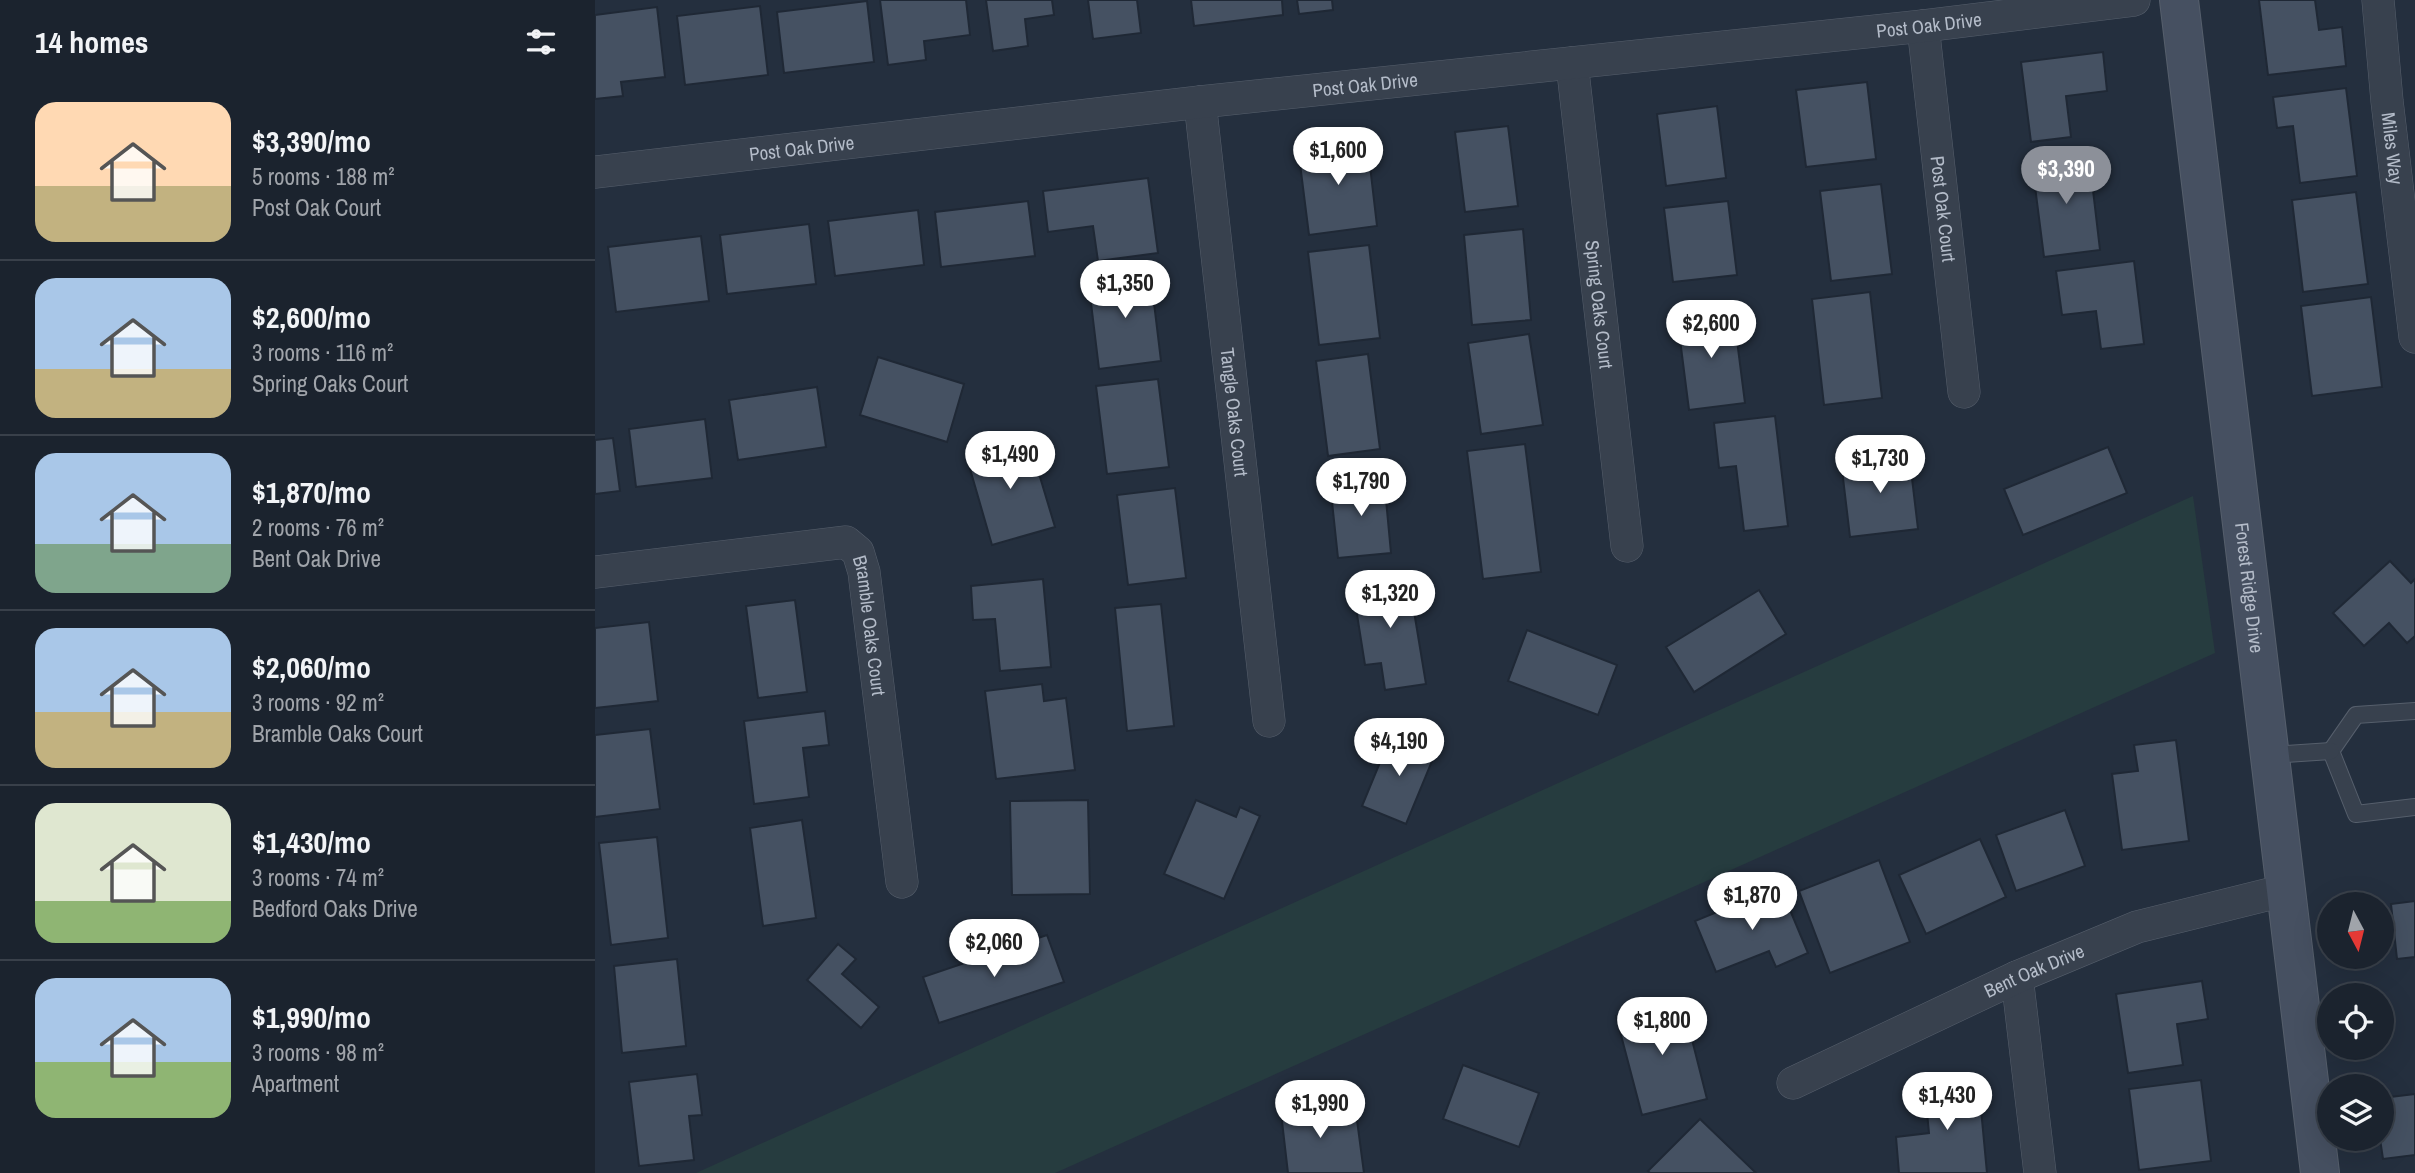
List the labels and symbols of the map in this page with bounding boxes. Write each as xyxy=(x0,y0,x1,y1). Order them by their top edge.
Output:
street label: Post Oak Drive xyxy=(1875,6,1983,44)
street label: Post Oak Drive xyxy=(1311,66,1419,103)
street label: Miles Way xyxy=(2375,111,2410,186)
pin: $1,600 xyxy=(1281,128,1395,187)
street label: Post Oak Drive xyxy=(748,129,856,167)
pin: $3,390 xyxy=(2009,146,2123,206)
street label: Post Oak Court xyxy=(1925,154,1962,264)
street label: Spring Oaks Court xyxy=(1579,239,1620,371)
pin: $1,350 xyxy=(1068,260,1182,320)
pin: $2,600 xyxy=(1654,300,1768,360)
street label: Tangle Oaks Court xyxy=(1214,346,1255,479)
pin: $1,490 xyxy=(953,432,1067,491)
pin: $1,730 xyxy=(1823,435,1937,495)
pin: $1,790 xyxy=(1304,458,1418,518)
street label: Forest Ridge Drive xyxy=(2229,521,2270,654)
street label: Bramble Oaks Court xyxy=(847,552,892,698)
pin: $1,320 xyxy=(1333,570,1447,630)
pin: $4,190 xyxy=(1342,718,1456,778)
pin: $1,870 xyxy=(1695,872,1809,932)
north arrow xyxy=(2317,892,2394,970)
pin: $2,060 xyxy=(937,920,1051,979)
street label: Bent Oak Drive xyxy=(1980,938,2088,1004)
pin: $1,800 xyxy=(1605,998,1719,1057)
pin: $1,430 xyxy=(1890,1072,2004,1132)
pin: $1,990 xyxy=(1263,1080,1377,1140)

